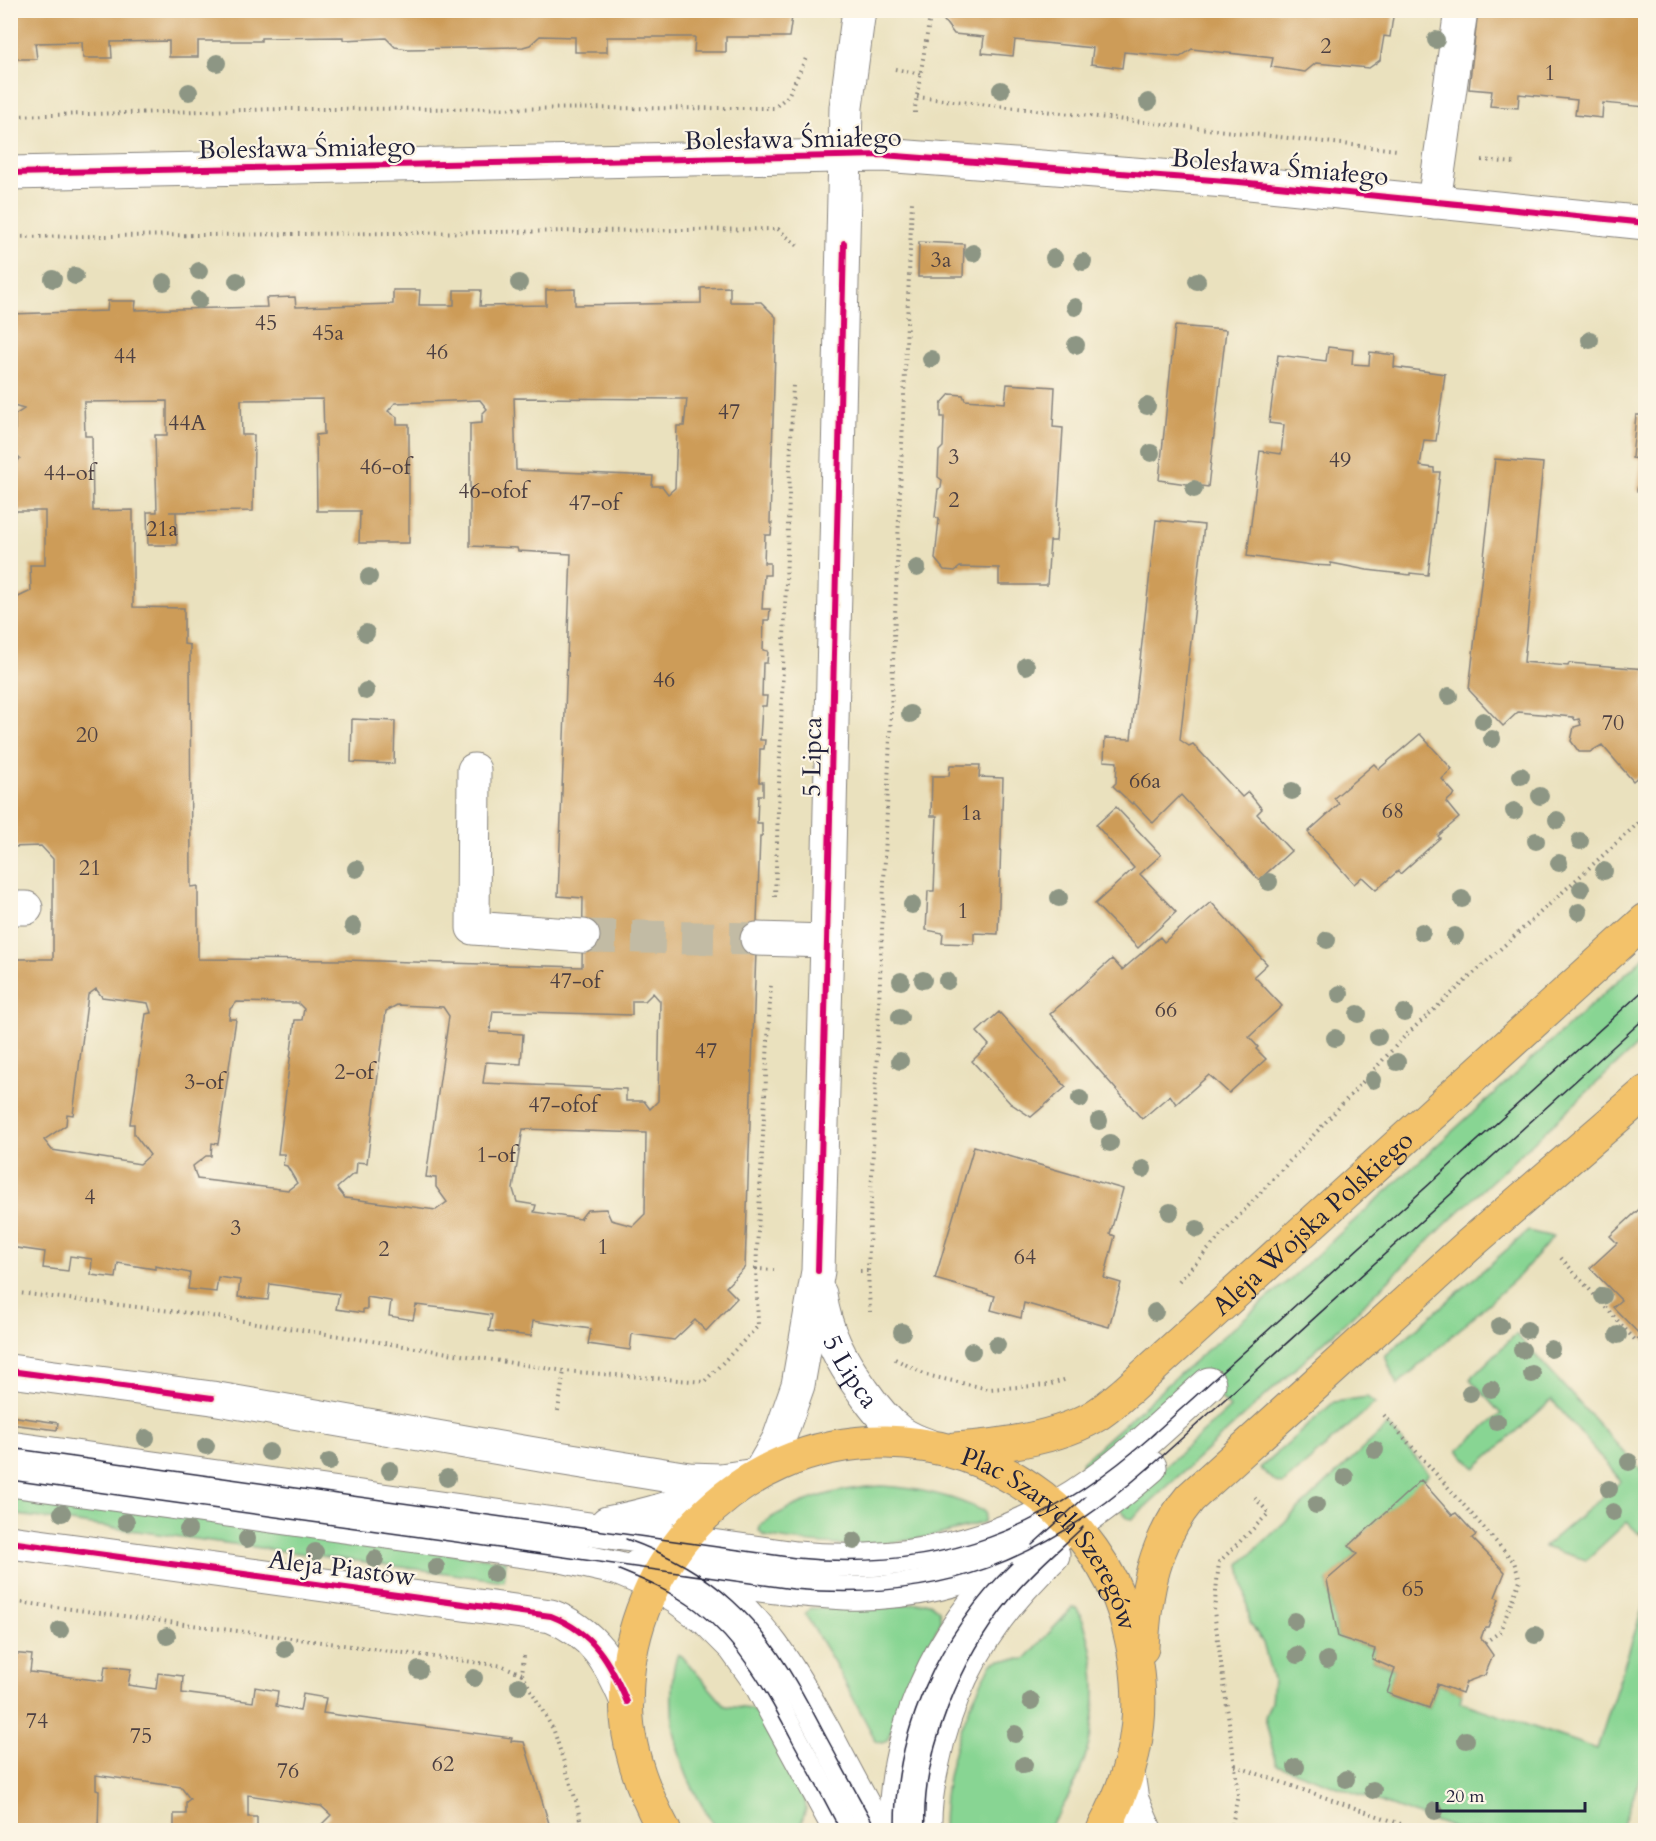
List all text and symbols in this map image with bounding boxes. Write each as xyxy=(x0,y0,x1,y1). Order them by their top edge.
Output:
house number: 2 xyxy=(1320,31,1332,61)
house number: 1 xyxy=(1544,58,1556,88)
street label: Bolesława Śmiałego xyxy=(684,120,902,158)
street label: Bolesława Śmiałego xyxy=(198,129,416,167)
street label: Bolesława Śmiałego xyxy=(1170,140,1390,194)
house number: 3a xyxy=(931,245,952,275)
house number: 45 xyxy=(255,308,277,338)
house number: 45a xyxy=(312,318,345,348)
house number: 46 xyxy=(426,337,448,367)
house number: 44 xyxy=(114,341,136,371)
house number: 47 xyxy=(718,397,740,427)
house number: 44A xyxy=(168,408,206,438)
house number: 3 xyxy=(948,442,960,472)
house number: 49 xyxy=(1329,445,1351,475)
house number: 46-of xyxy=(360,452,414,482)
house number: 44-of xyxy=(44,458,98,488)
house number: 46-ofof xyxy=(458,476,531,506)
house number: 2 xyxy=(948,485,960,515)
house number: 47-of xyxy=(569,488,623,518)
house number: 21a xyxy=(146,514,179,544)
house number: 46 xyxy=(653,665,675,695)
house number: 70 xyxy=(1602,708,1624,738)
street label: 5 Lipca xyxy=(794,717,830,797)
house number: 20 xyxy=(76,720,98,750)
house number: 66a xyxy=(1129,766,1162,796)
house number: 68 xyxy=(1382,796,1404,826)
house number: 1a xyxy=(961,798,982,828)
house number: 21 xyxy=(79,853,101,883)
house number: 1 xyxy=(957,896,969,926)
house number: 47-of xyxy=(550,966,604,996)
house number: 66 xyxy=(1155,995,1177,1025)
house number: 47 xyxy=(695,1036,717,1066)
house number: 2-of xyxy=(334,1057,377,1087)
house number: 3-of xyxy=(184,1067,227,1097)
house number: 47-ofof xyxy=(528,1090,601,1120)
street label: Aleja Wojska Polskiego xyxy=(1204,1122,1420,1323)
house number: 1-of xyxy=(476,1140,519,1170)
house number: 4 xyxy=(84,1182,96,1212)
house number: 3 xyxy=(230,1213,242,1243)
house number: 1 xyxy=(597,1232,609,1262)
house number: 2 xyxy=(378,1234,390,1264)
house number: 64 xyxy=(1014,1242,1036,1272)
street label: 5 Lipca xyxy=(815,1329,887,1415)
street label: Plac Szarych Szeregów xyxy=(956,1438,1146,1634)
street label: Aleja Piastów xyxy=(266,1542,418,1594)
house number: 65 xyxy=(1402,1574,1424,1604)
house number: 74 xyxy=(26,1706,48,1736)
house number: 75 xyxy=(130,1721,152,1751)
house number: 62 xyxy=(432,1749,454,1779)
house number: 76 xyxy=(277,1756,299,1786)
scale bar xyxy=(1437,1775,1586,1813)
text: 20 m xyxy=(1446,1784,1485,1809)

